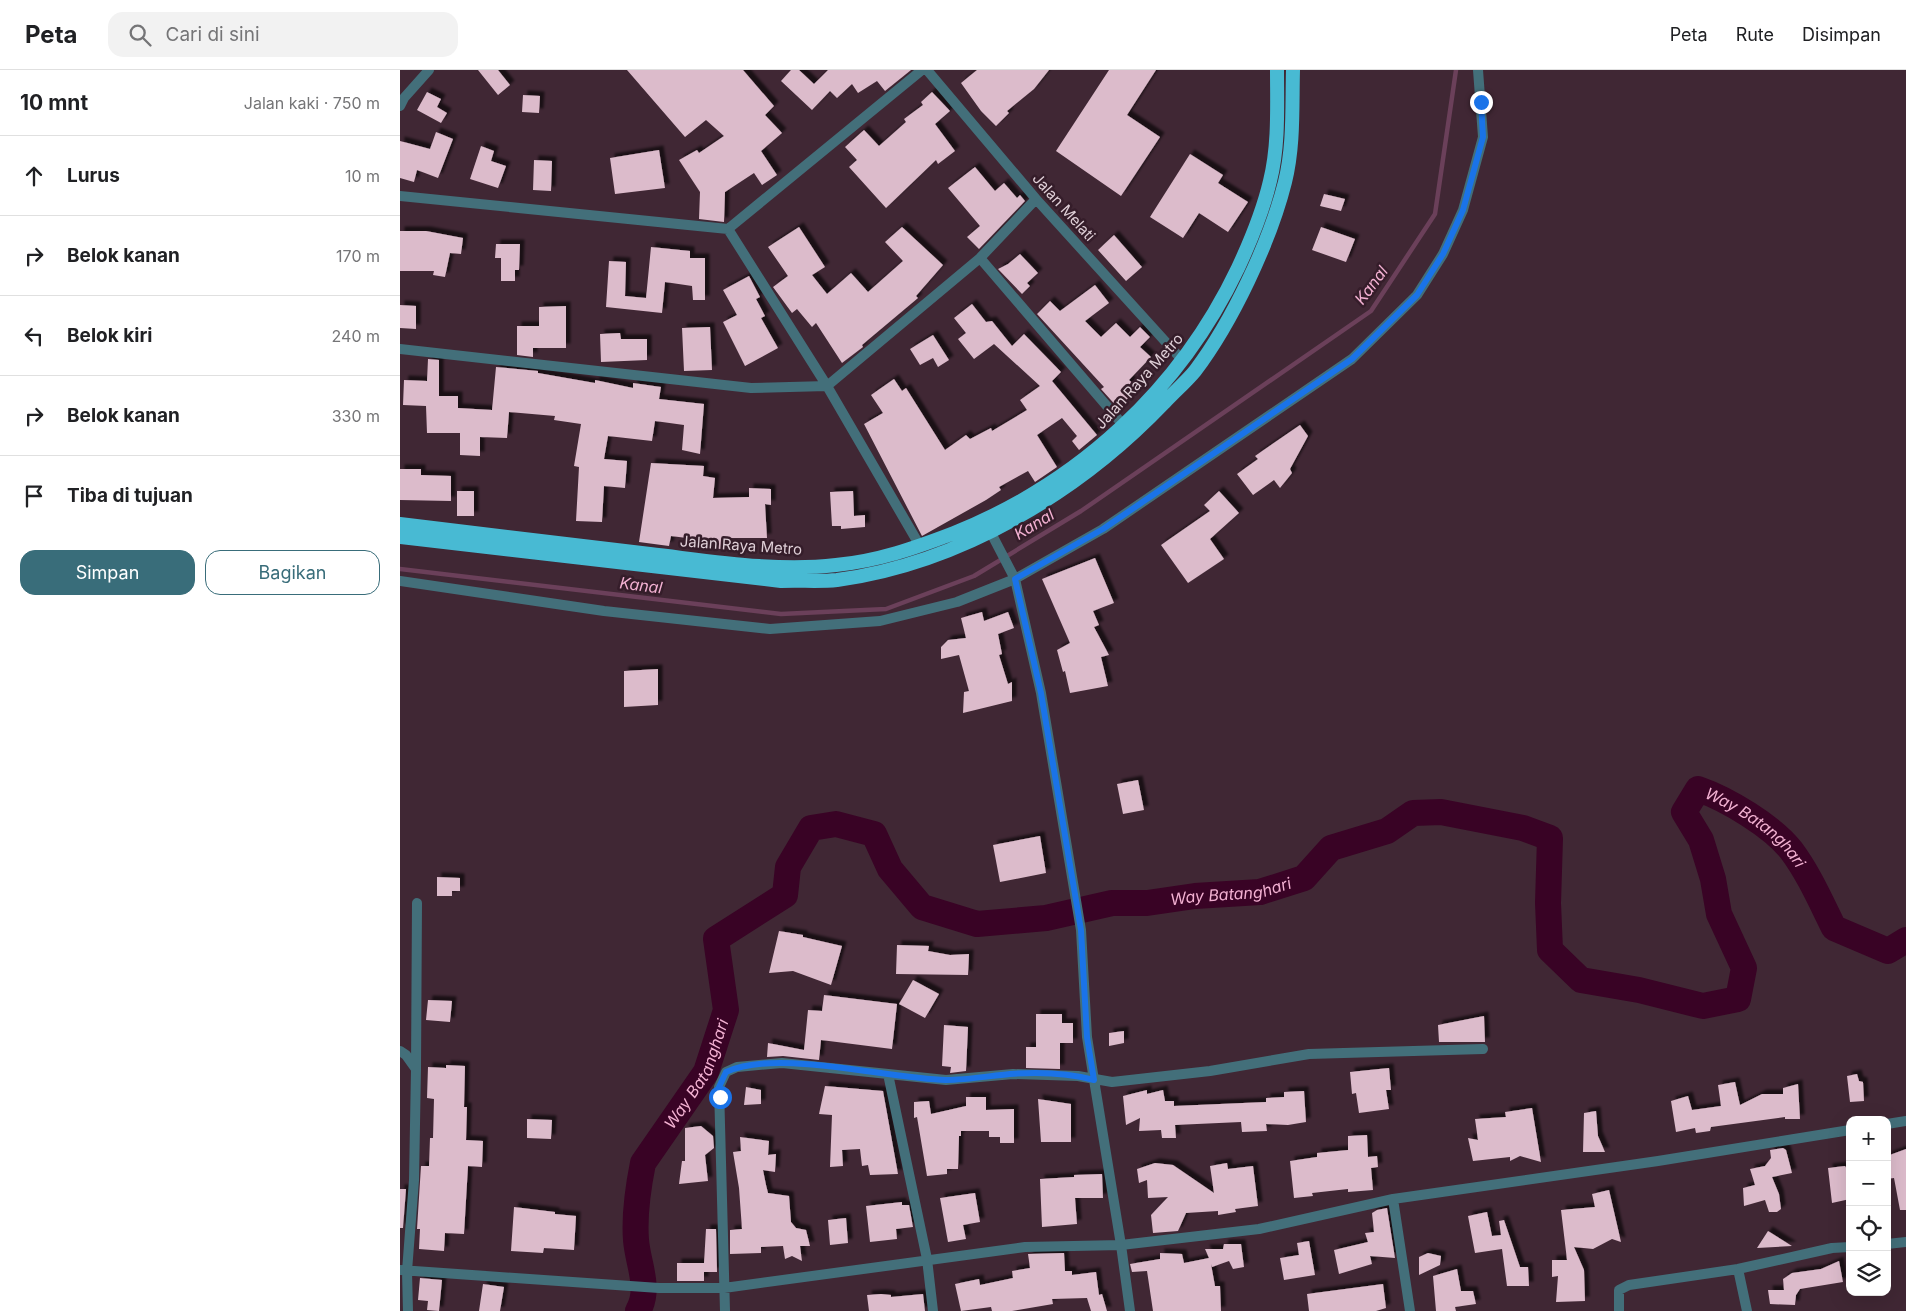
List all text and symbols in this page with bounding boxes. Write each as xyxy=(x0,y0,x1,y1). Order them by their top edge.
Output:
search box xyxy=(108,12,458,57)
text: Peta xyxy=(25,20,78,49)
icon: search xyxy=(126,21,154,49)
text: Cari di sini xyxy=(166,23,259,46)
text: Peta xyxy=(1670,24,1708,45)
text: Rute xyxy=(1736,24,1774,45)
text: Disimpan xyxy=(1802,24,1881,45)
text: 10 mnt xyxy=(20,90,88,115)
route end xyxy=(1470,91,1493,114)
text: Jalan kaki · 750 m xyxy=(244,93,380,113)
icon: ahead xyxy=(20,162,48,190)
text: Lurus xyxy=(67,164,120,187)
text: 10 m xyxy=(345,166,380,186)
street label: Jalan Melati xyxy=(1028,169,1100,245)
icon: right xyxy=(20,242,48,270)
text: Belok kanan xyxy=(67,244,180,267)
text: 170 m xyxy=(336,246,380,266)
water label: Kanal xyxy=(1350,262,1392,308)
icon: left xyxy=(20,322,48,350)
text: Belok kiri xyxy=(67,324,152,347)
text: 240 m xyxy=(332,326,380,346)
street label: Jalan Raya Metro xyxy=(1091,329,1187,433)
icon: right xyxy=(20,402,48,430)
text: Belok kanan xyxy=(67,404,180,427)
text: 330 m xyxy=(332,406,380,426)
icon: arrive xyxy=(20,482,48,510)
text: Tiba di tujuan xyxy=(67,484,193,507)
water label: Kanal xyxy=(1010,504,1058,544)
street label: Jalan Raya Metro xyxy=(679,531,803,559)
button: Simpan xyxy=(20,550,195,595)
button: Bagikan xyxy=(205,550,380,595)
water label: Kanal xyxy=(618,572,664,598)
water label: Way Batanghari xyxy=(1702,783,1811,872)
water label: Way Batanghari xyxy=(1169,872,1295,909)
water label: Way Batanghari xyxy=(660,1015,733,1133)
route start xyxy=(709,1086,732,1109)
map controls xyxy=(1846,1116,1891,1296)
button: + xyxy=(1846,1116,1891,1161)
button: − xyxy=(1846,1161,1891,1206)
button: locate xyxy=(1846,1206,1891,1251)
button: layers xyxy=(1846,1251,1891,1296)

